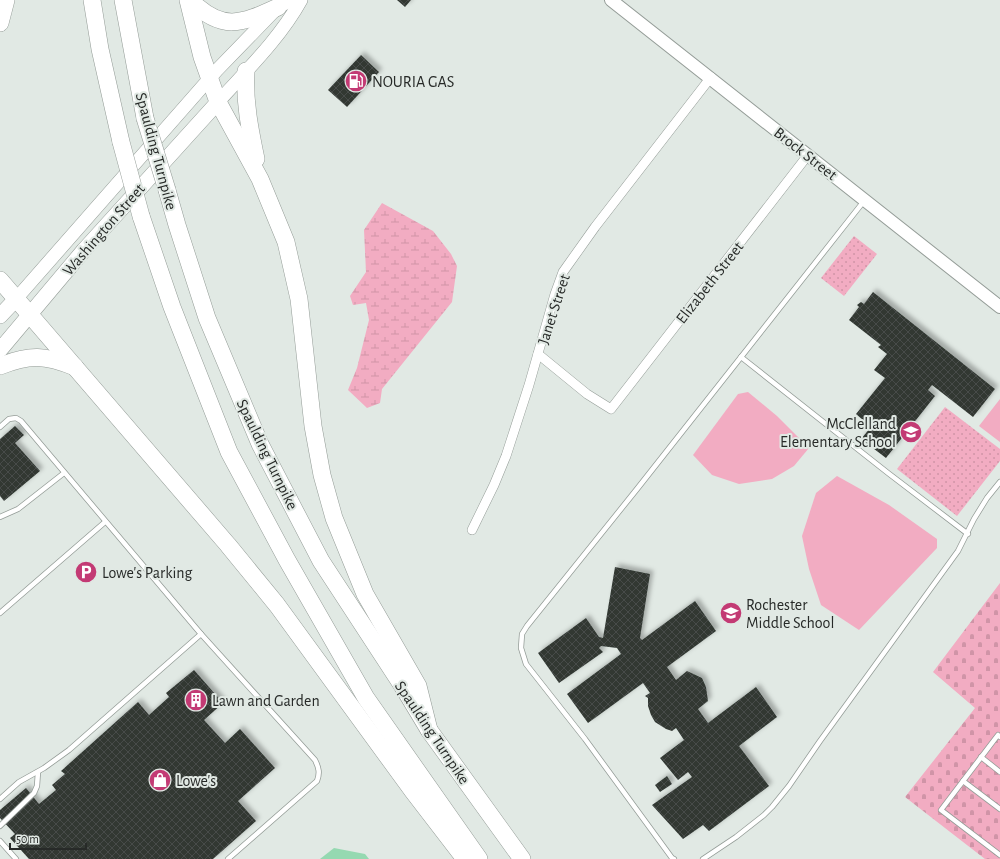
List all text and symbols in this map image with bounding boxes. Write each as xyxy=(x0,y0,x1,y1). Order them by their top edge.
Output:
fuel station icon: NOURIA GAS xyxy=(343,68,369,94)
place label: NOURIA GAS xyxy=(372,74,454,90)
street label: Spaulding Turnpike xyxy=(133,91,179,212)
street label: Brock Street xyxy=(771,124,840,183)
street label: Washington Street xyxy=(60,181,148,279)
street label: Elizabeth Street xyxy=(673,239,747,326)
street label: Janet Street xyxy=(535,272,573,346)
street label: Spaulding Turnpike xyxy=(233,397,301,512)
place label: McClelland Elementary School xyxy=(780,416,896,451)
school or university icon: McClelland Elementary School xyxy=(898,419,924,445)
parking icon: Lowe's Parking xyxy=(73,559,99,585)
place label: Lowe's Parking xyxy=(102,565,193,581)
place label: Rochester Middle School xyxy=(746,597,834,631)
school or university icon: Rochester Middle School xyxy=(718,600,744,626)
street label: Spaulding Turnpike xyxy=(392,678,473,787)
building icon: Lawn and Garden xyxy=(183,687,209,713)
place label: Lawn and Garden xyxy=(212,693,320,709)
shop icon: Lowe's xyxy=(147,767,173,793)
place label: Lowe's xyxy=(176,773,216,789)
scale bar xyxy=(10,825,86,851)
text: 50 m xyxy=(16,833,39,845)

